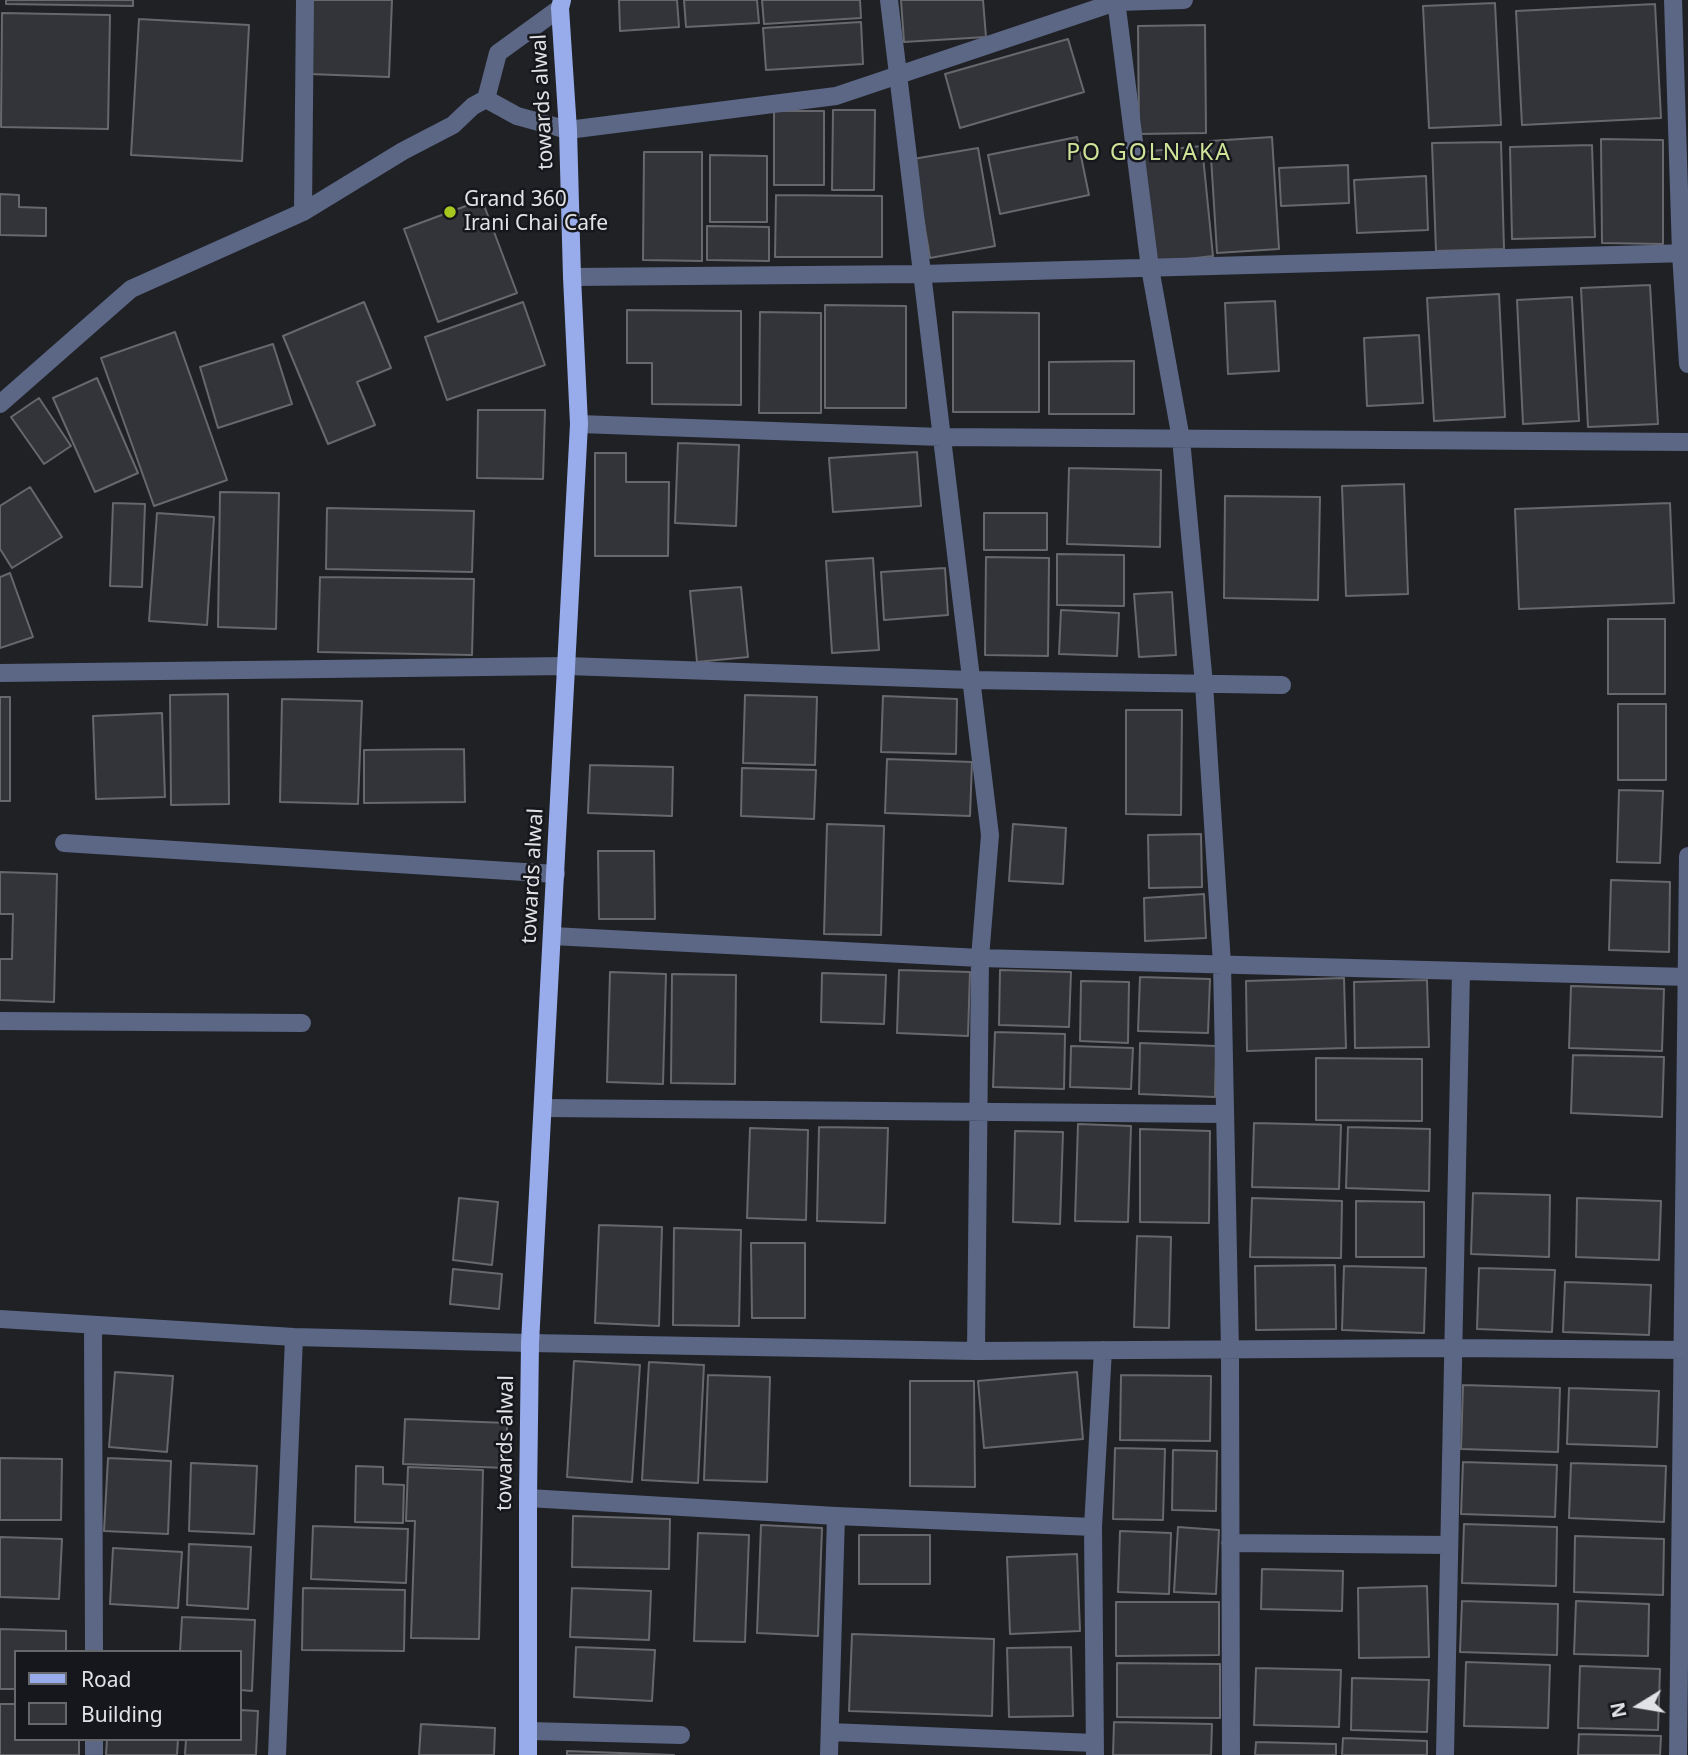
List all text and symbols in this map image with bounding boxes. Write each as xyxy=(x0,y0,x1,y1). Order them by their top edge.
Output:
street label: towards alwal xyxy=(527,34,559,170)
district label: PO GOLNAKA xyxy=(1067,139,1231,167)
place label: Grand 360 Irani Chai Cafe xyxy=(464,187,608,237)
marker: Grand 360 Irani Chai Cafe xyxy=(442,204,458,220)
street label: towards alwal xyxy=(517,808,549,944)
street label: towards alwal xyxy=(492,1375,520,1511)
legend xyxy=(14,1650,242,1741)
text: Road xyxy=(81,1665,131,1693)
north arrow xyxy=(1604,1671,1674,1741)
text: Building xyxy=(81,1700,163,1728)
text: N xyxy=(1604,1700,1633,1720)

